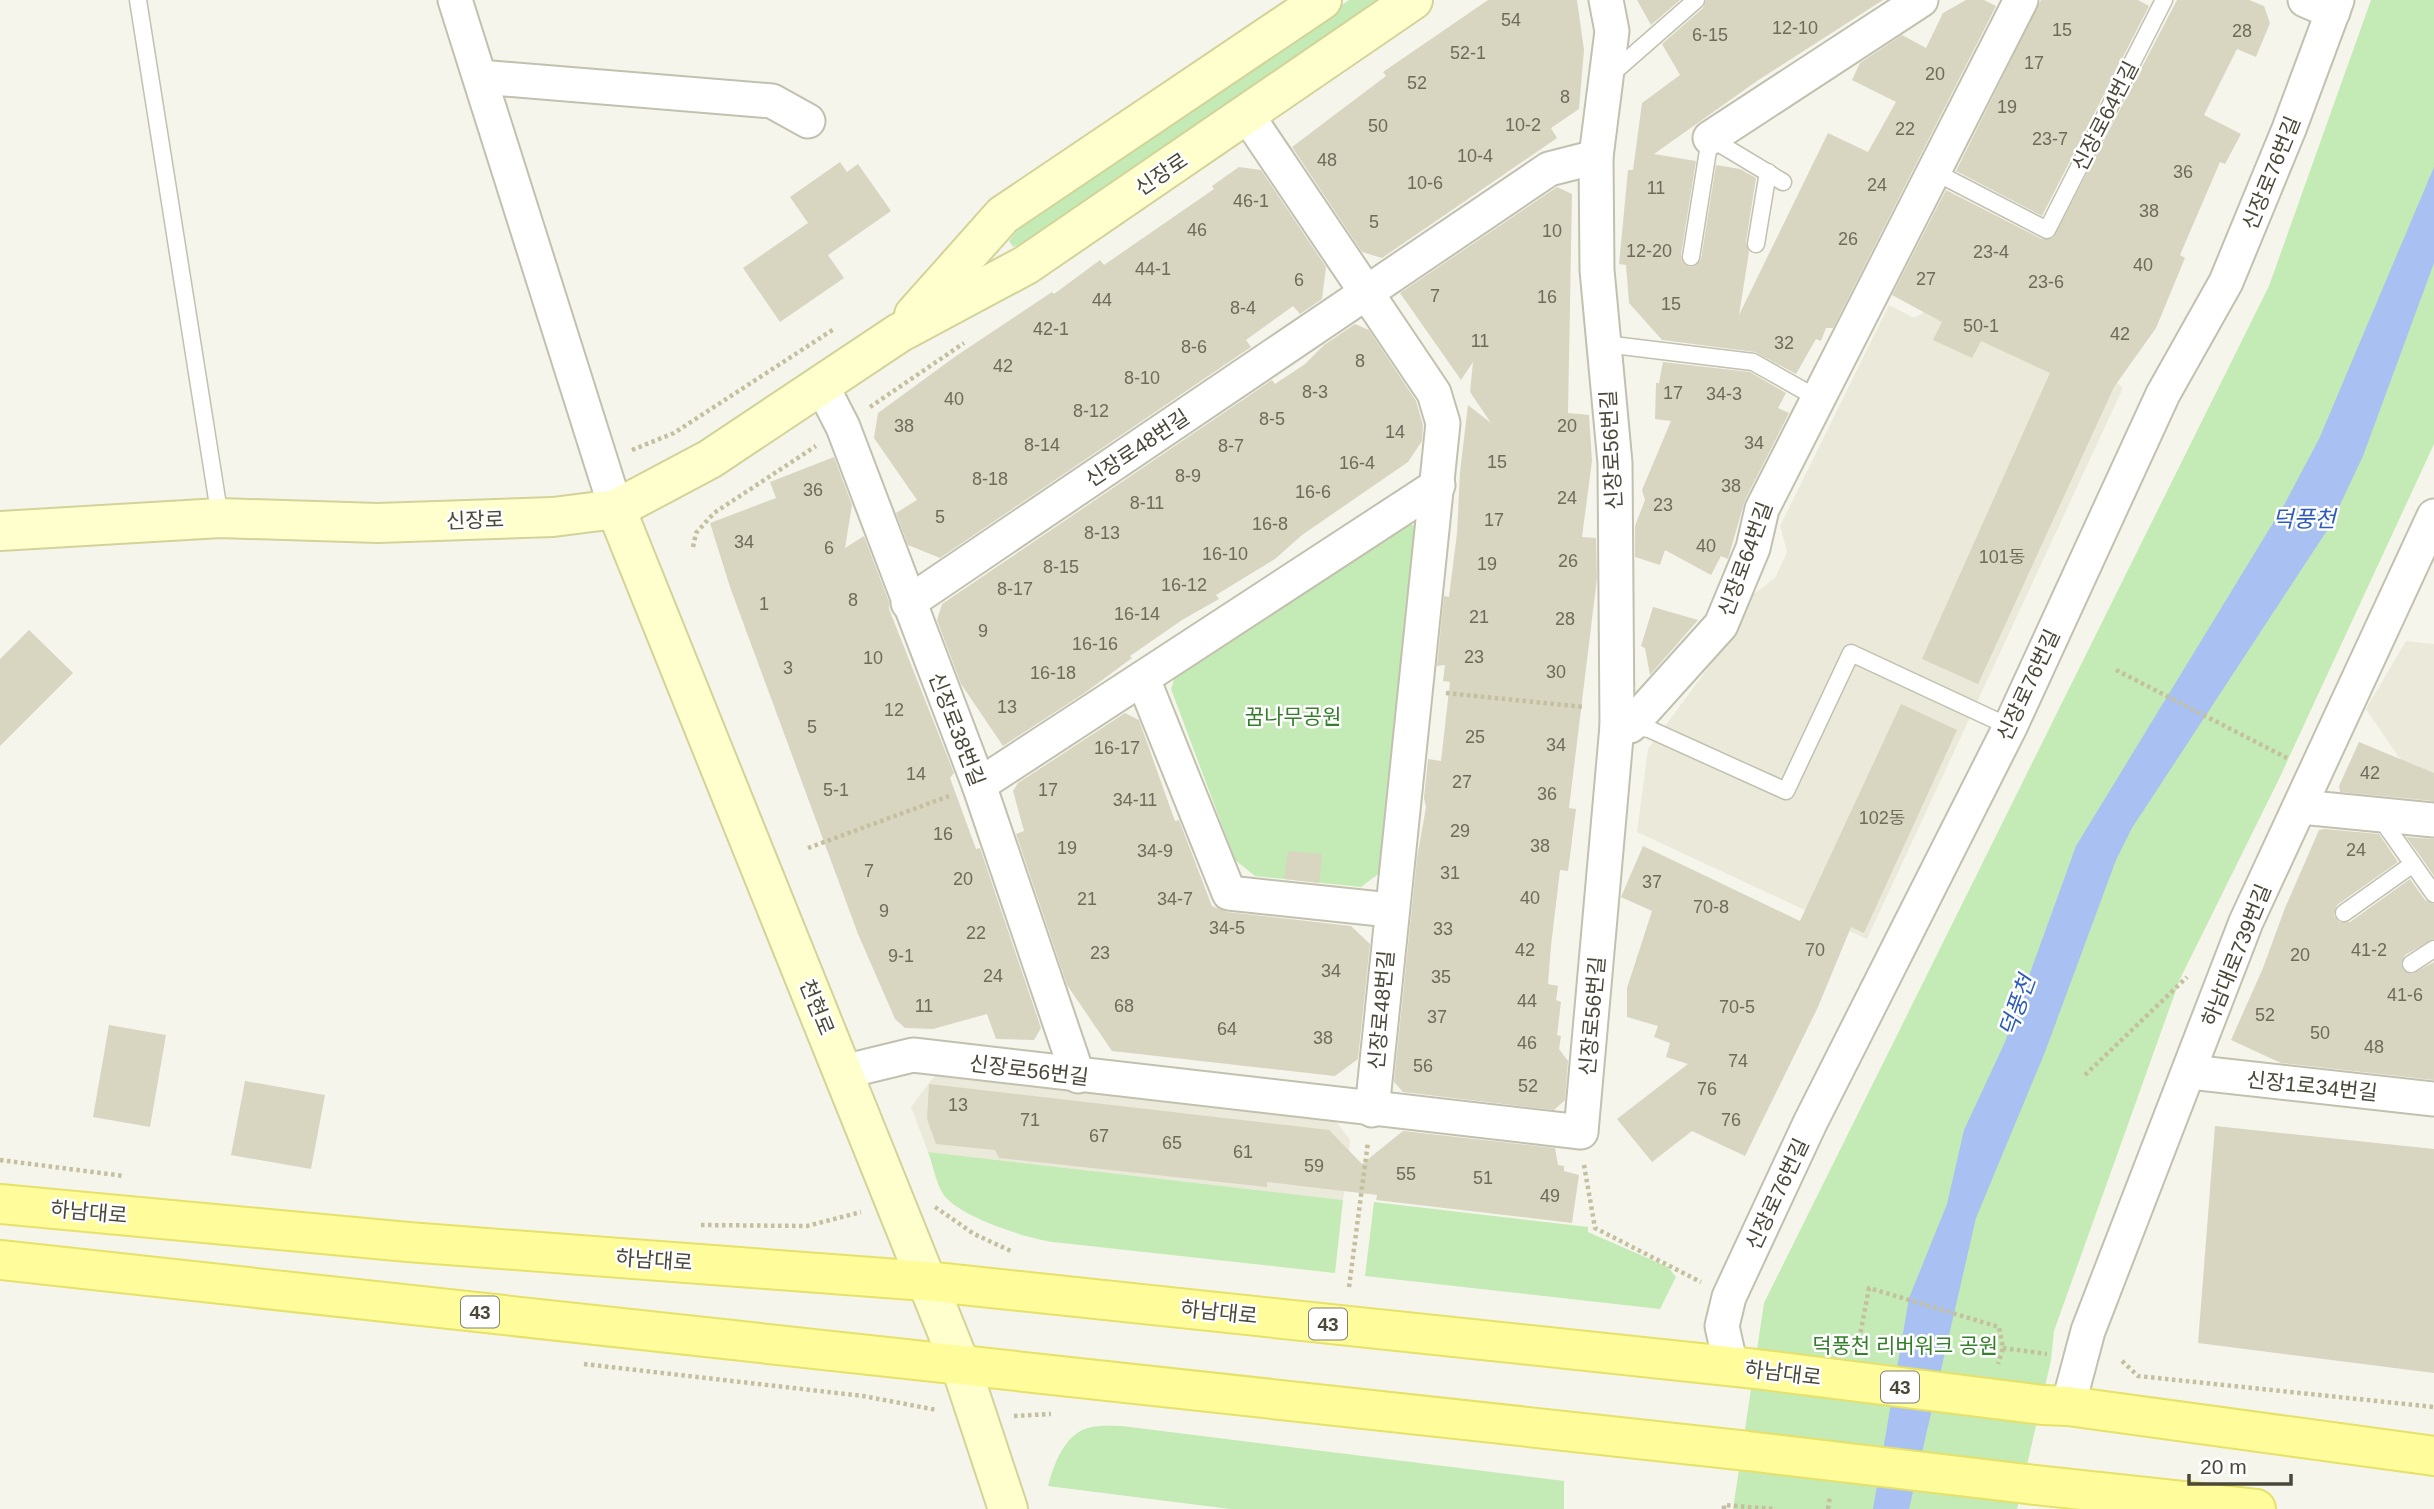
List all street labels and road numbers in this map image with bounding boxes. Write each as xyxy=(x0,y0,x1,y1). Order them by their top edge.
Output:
street label: 신장로64번길 xyxy=(2068,57,2142,175)
street label: 신장로76번길 xyxy=(2238,113,2304,233)
street label: 신장로 xyxy=(1131,148,1191,200)
street label: 신장로56번길 xyxy=(1596,389,1626,511)
street label: 신장로48번길 xyxy=(1081,405,1193,491)
street label: 신장로64번길 xyxy=(1714,499,1776,619)
street label: 신장로 xyxy=(446,507,504,533)
street label: 신장로76번길 xyxy=(1992,626,2064,744)
street label: 신장로38번길 xyxy=(925,669,989,789)
street label: 하남대로739번길 xyxy=(2197,881,2275,1029)
street label: 신장로48번길 xyxy=(1364,949,1398,1071)
street label: 신장로56번길 xyxy=(1575,955,1609,1077)
street label: 천현로 xyxy=(795,976,839,1038)
street label: 신장로56번길 xyxy=(968,1051,1090,1089)
street label: 신장1로34번길 xyxy=(2245,1068,2379,1104)
street label: 신장로76번길 xyxy=(1741,1135,1813,1253)
street label: 하남대로 xyxy=(50,1197,128,1227)
street label: 하남대로 xyxy=(615,1246,693,1274)
road number: 43 xyxy=(461,1296,499,1328)
street label: 하남대로 xyxy=(1179,1297,1259,1327)
road number: 43 xyxy=(1309,1308,1347,1340)
street label: 하남대로 xyxy=(1743,1357,1823,1389)
road number: 43 xyxy=(1881,1372,1919,1402)

